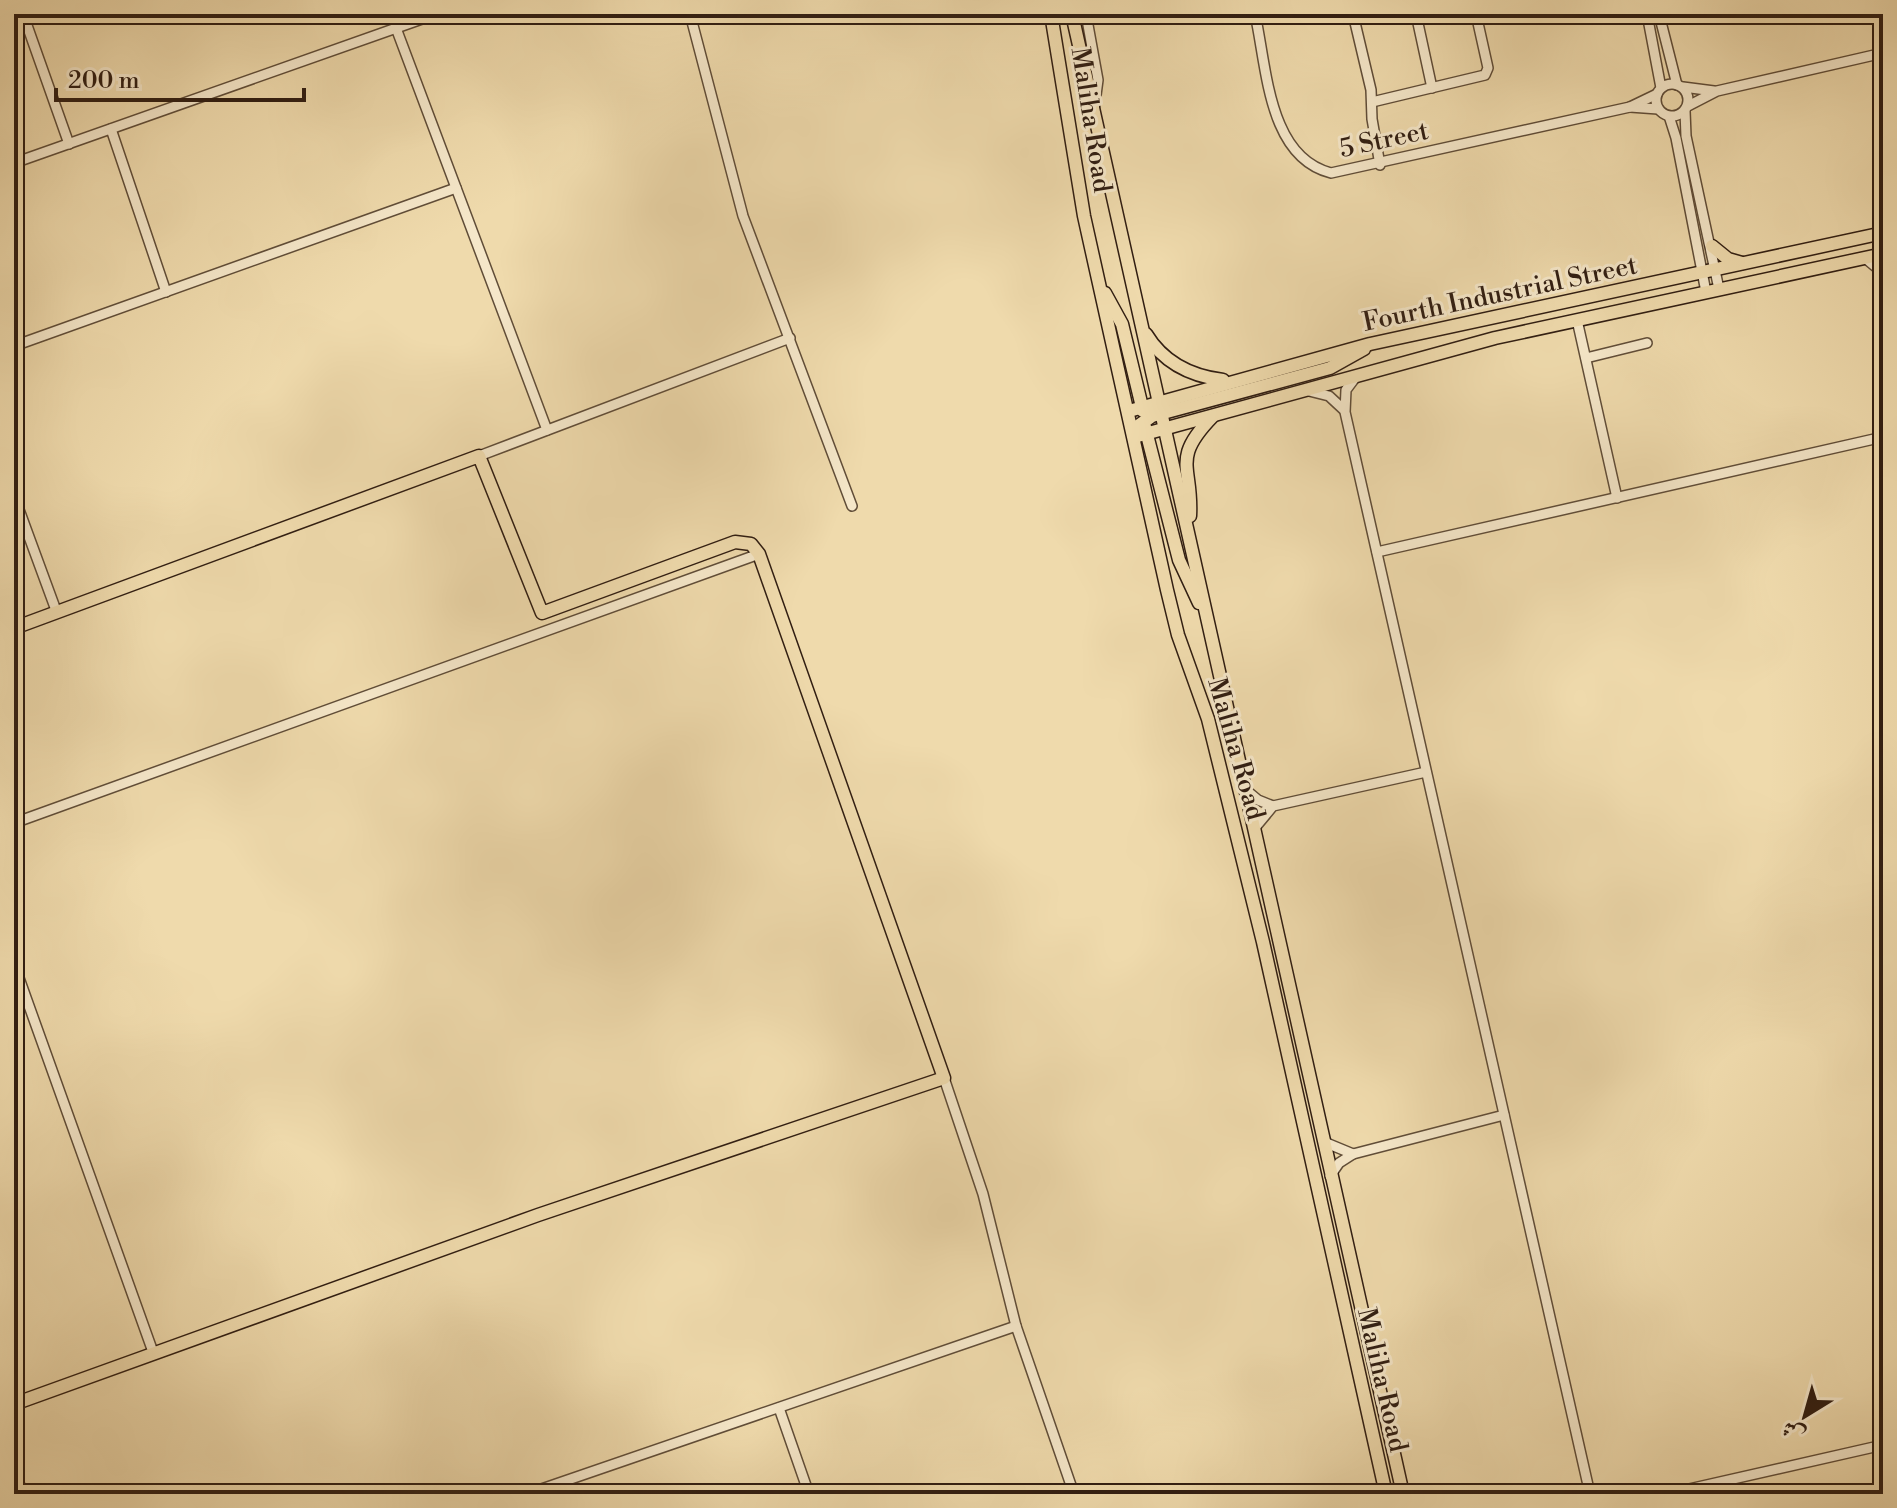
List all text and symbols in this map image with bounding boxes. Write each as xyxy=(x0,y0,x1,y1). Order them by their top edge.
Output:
street label: Maliha Road xyxy=(1064,45,1118,195)
scale bar xyxy=(56,52,304,102)
text: 200 m xyxy=(68,66,139,96)
street label: 5 Street xyxy=(1337,115,1431,165)
street label: Fourth Industrial Street xyxy=(1360,249,1640,339)
street label: Maliha Road xyxy=(1200,674,1272,824)
street label: Maliha Road xyxy=(1350,1305,1414,1455)
north arrow xyxy=(1765,1376,1845,1456)
text: ش xyxy=(1777,1413,1811,1448)

